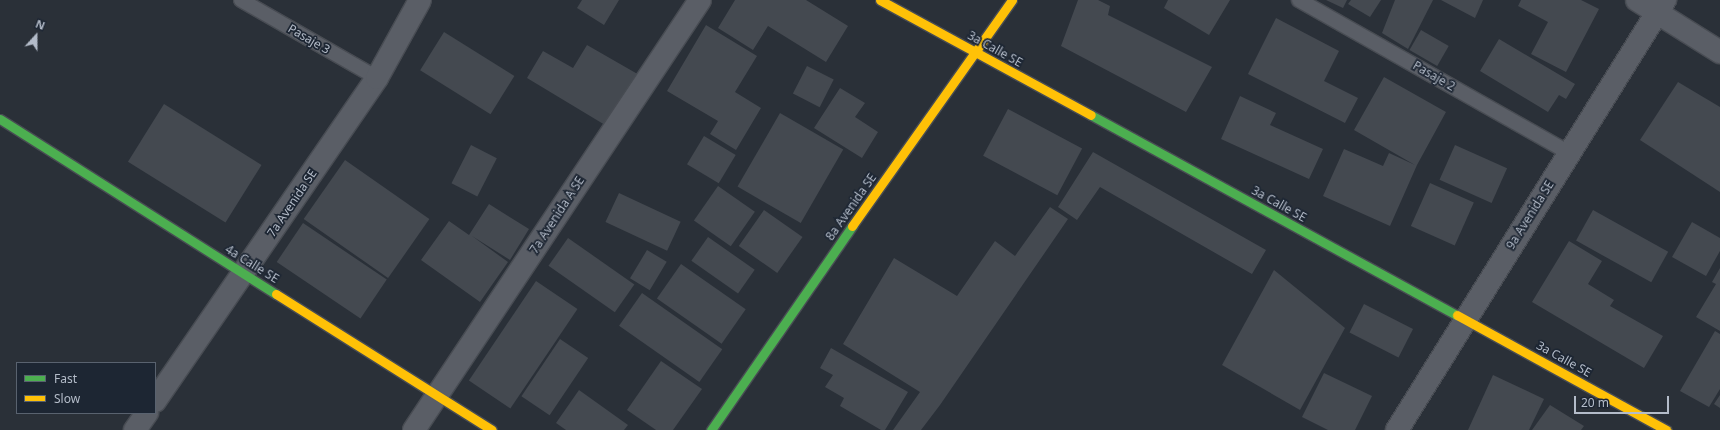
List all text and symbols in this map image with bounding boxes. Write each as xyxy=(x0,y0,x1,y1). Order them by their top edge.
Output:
north arrow xyxy=(16,16,56,56)
text: N xyxy=(34,16,47,33)
street label: Pasaje 3 xyxy=(285,21,333,57)
street label: 3a Calle SE xyxy=(965,28,1025,70)
street label: Pasaje 2 xyxy=(1410,58,1458,94)
street label: 7a Avenida SE xyxy=(264,167,320,239)
street label: 8a Avenida SE xyxy=(823,171,879,243)
street label: 7a Avenida A SE xyxy=(527,174,587,256)
street label: 9a Avenida SE xyxy=(1503,178,1557,252)
street label: 3a Calle SE xyxy=(1249,183,1309,225)
street label: 4a Calle SE xyxy=(223,242,281,286)
street label: 3a Calle SE xyxy=(1534,338,1594,380)
legend xyxy=(16,362,156,414)
text: Fast xyxy=(54,370,77,387)
scale bar xyxy=(1576,388,1671,414)
text: Slow xyxy=(54,390,80,407)
text: 20 m xyxy=(1581,394,1609,411)

